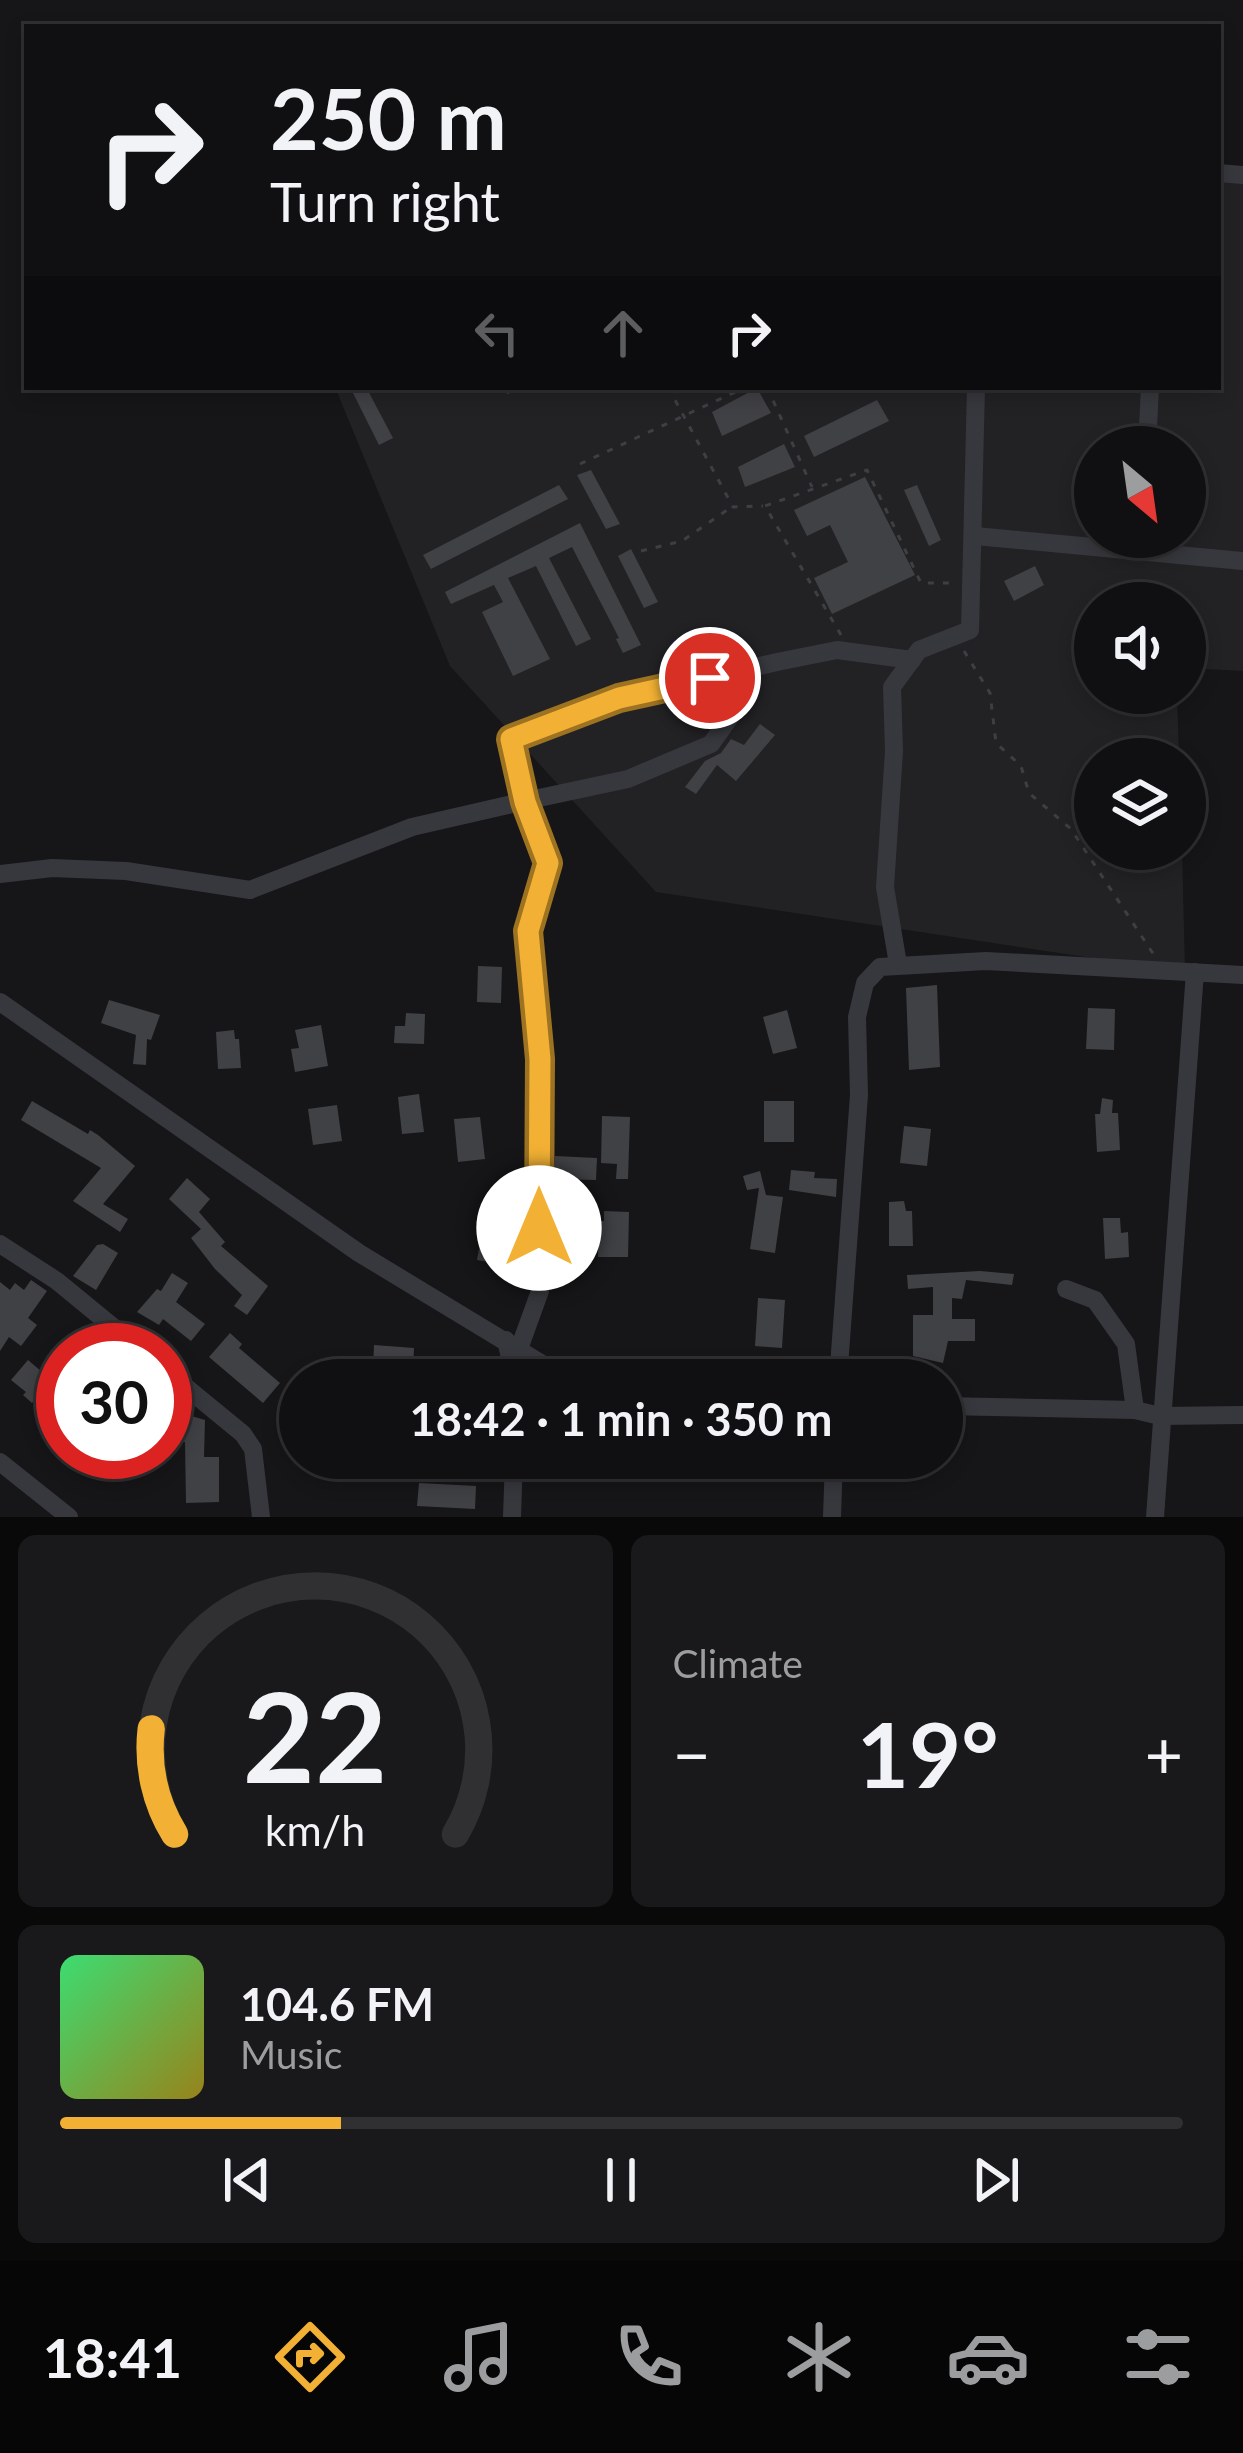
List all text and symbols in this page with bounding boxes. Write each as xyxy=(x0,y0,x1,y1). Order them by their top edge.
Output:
text: 250 m xyxy=(270,67,507,168)
icon: right xyxy=(72,72,228,228)
text: Turn right xyxy=(270,169,500,234)
icon: left xyxy=(464,300,530,366)
icon: ahead xyxy=(590,300,656,366)
icon: right xyxy=(716,300,782,366)
north arrow xyxy=(1074,426,1206,558)
map controls xyxy=(1074,426,1206,870)
button: sound xyxy=(1074,582,1206,714)
pin xyxy=(659,627,761,729)
icon: arrive xyxy=(677,645,743,711)
button: layers xyxy=(1074,738,1206,870)
position arrow xyxy=(476,1165,602,1291)
speed limit sign: 30 xyxy=(36,1323,192,1479)
text: 18:42 · 1 min · 350 m xyxy=(410,1392,832,1446)
text: Climate xyxy=(673,1640,803,1686)
text: 22 xyxy=(243,1660,388,1810)
text: 19° xyxy=(857,1699,999,1807)
text: − xyxy=(673,1714,711,1793)
text: + xyxy=(1145,1714,1183,1793)
text: km/h xyxy=(265,1804,365,1855)
text: 104.6 FM xyxy=(240,1977,434,2031)
text: Music xyxy=(240,2031,342,2077)
icon: previous xyxy=(214,2147,280,2213)
icon: pause xyxy=(588,2147,654,2213)
icon: next xyxy=(963,2147,1029,2213)
icon: directions xyxy=(268,2315,352,2399)
icon: music xyxy=(437,2315,521,2399)
icon: phone xyxy=(607,2315,691,2399)
icon: climate xyxy=(777,2315,861,2399)
icon: car xyxy=(946,2315,1030,2399)
icon: filters xyxy=(1116,2315,1200,2399)
text: 18:41 xyxy=(43,2325,182,2390)

